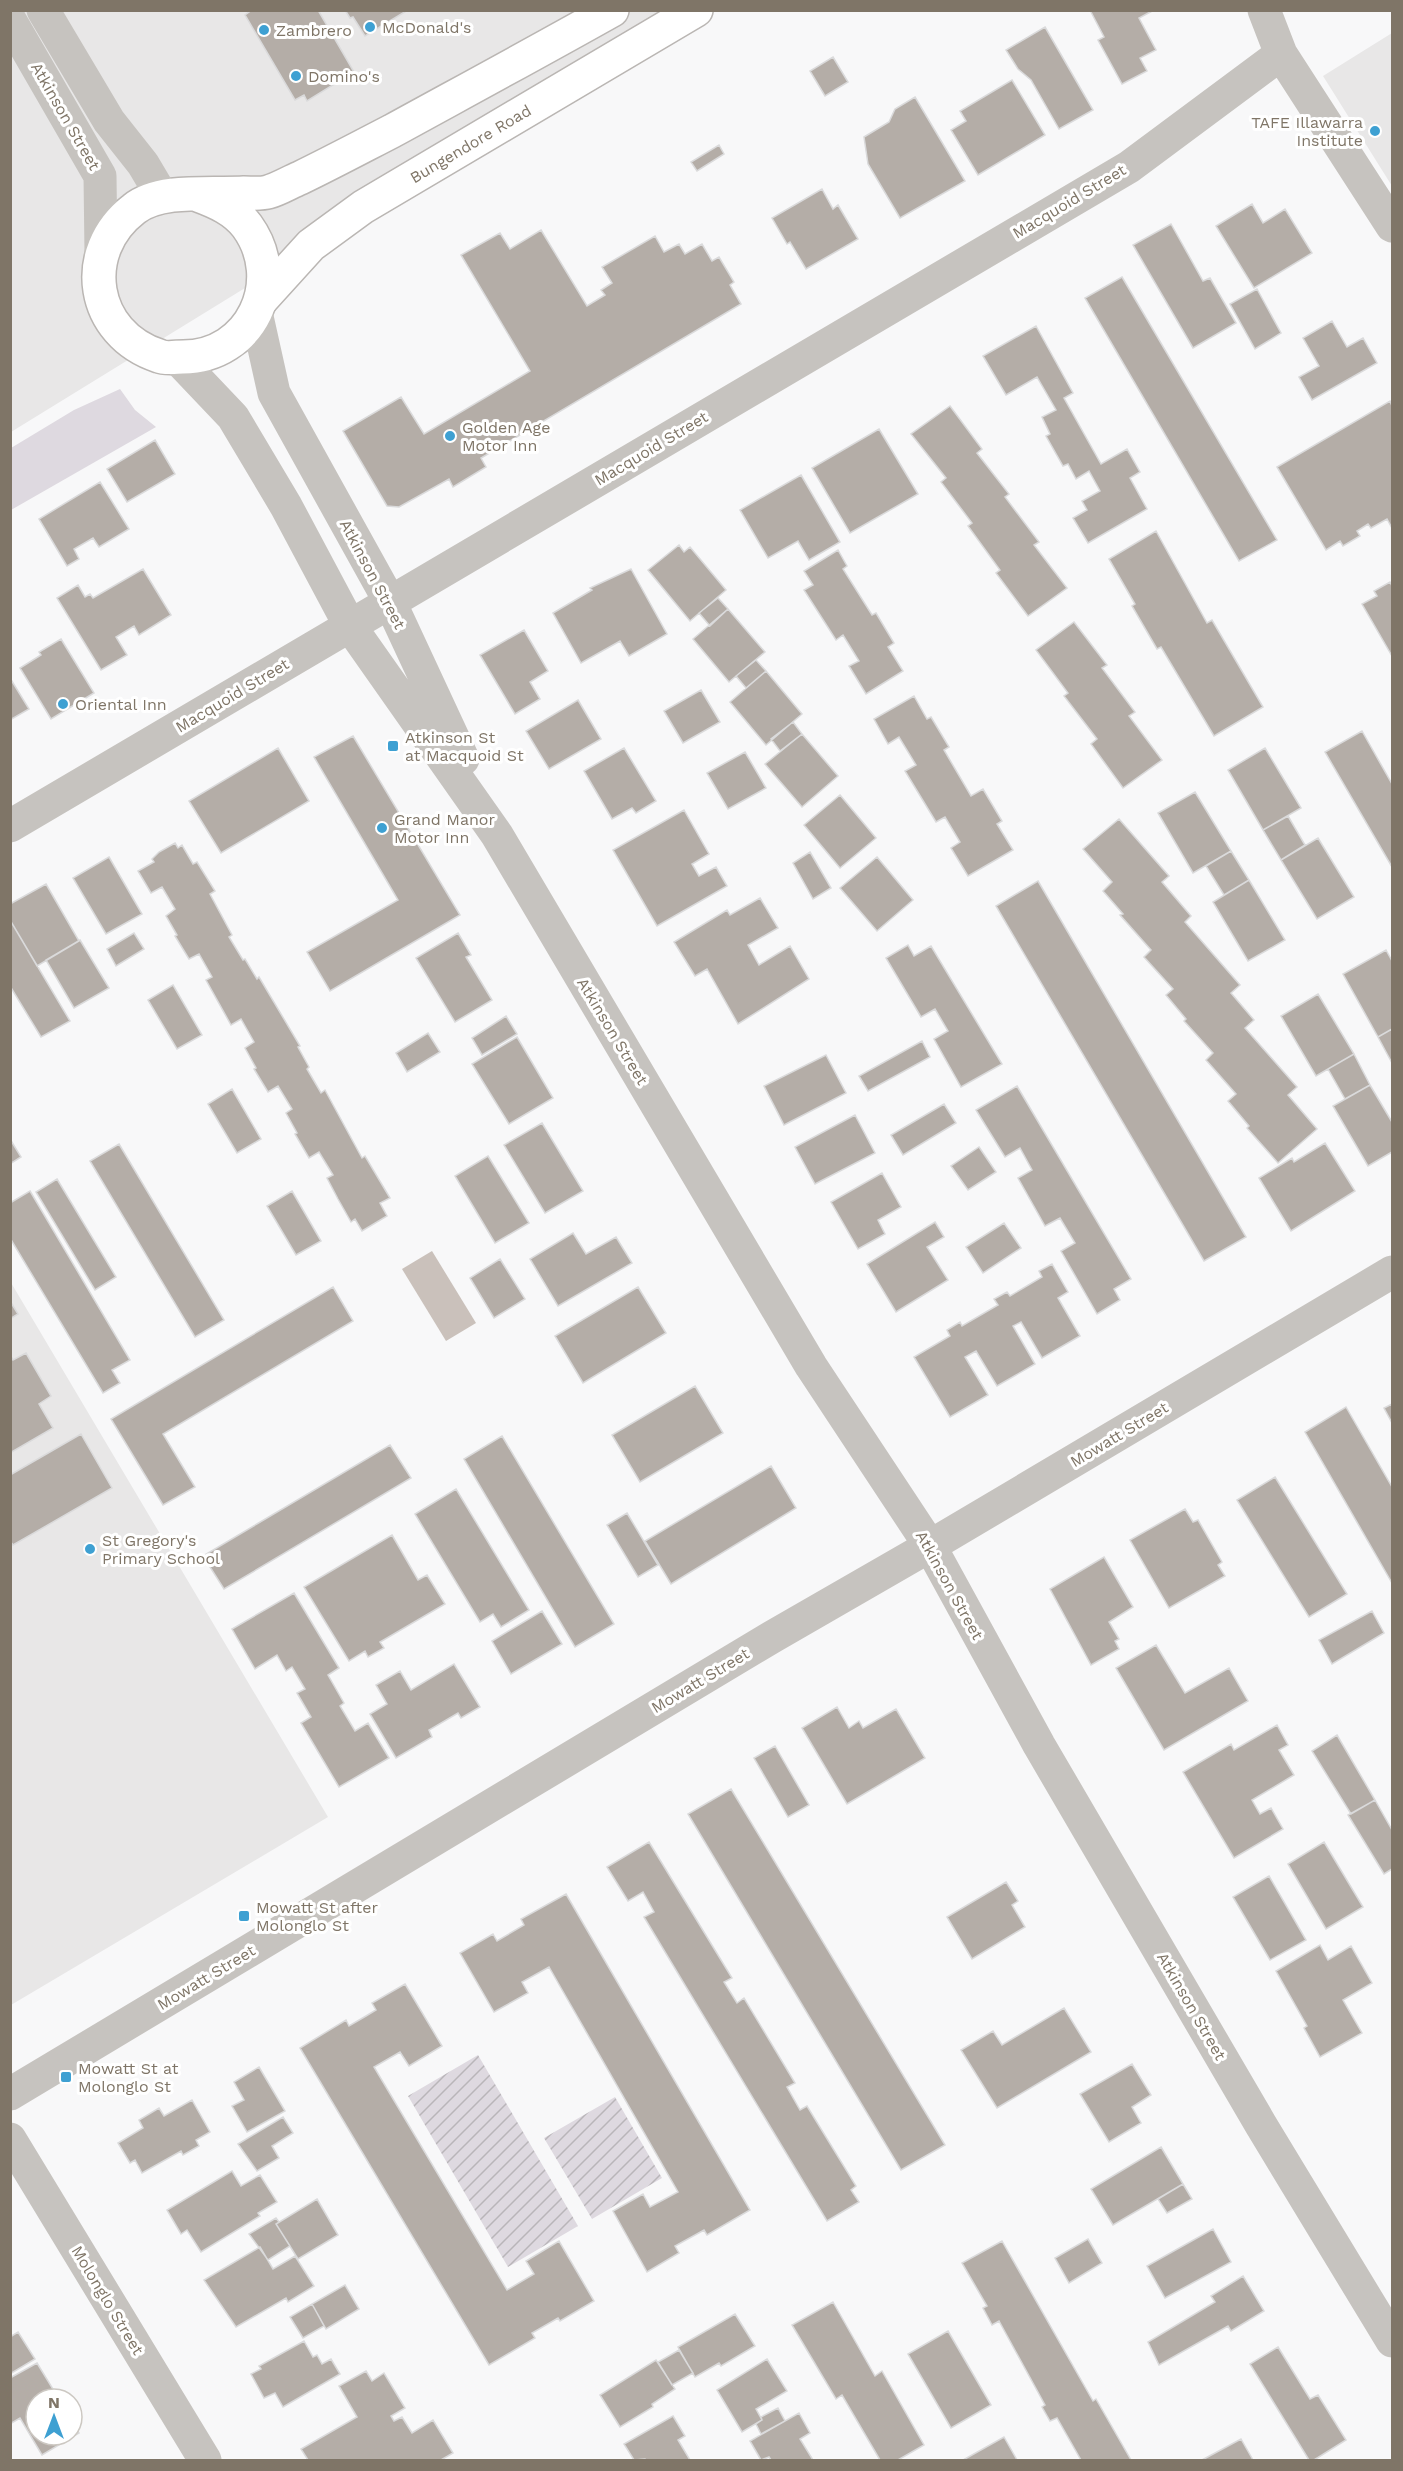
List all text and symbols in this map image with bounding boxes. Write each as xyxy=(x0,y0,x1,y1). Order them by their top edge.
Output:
place label: McDonald's xyxy=(382,18,472,37)
marker: McDonald's xyxy=(363,20,377,34)
place label: Zambrero xyxy=(276,21,352,40)
marker: Zambrero xyxy=(257,23,271,37)
street label: Atkinson Street xyxy=(27,59,104,174)
place label: Domino's xyxy=(308,67,380,86)
marker: Domino's xyxy=(289,69,303,83)
street label: Bungendore Road xyxy=(406,101,535,187)
place label: TAFE Illawarra Institute xyxy=(1251,113,1363,150)
marker: TAFE Illawarra Institute xyxy=(1368,124,1382,138)
street label: Macquoid Street xyxy=(1009,160,1130,243)
street label: Macquoid Street xyxy=(591,407,712,490)
place label: Golden Age Motor Inn xyxy=(462,418,550,455)
marker: Golden Age Motor Inn xyxy=(443,429,457,443)
street label: Atkinson Street xyxy=(336,516,410,633)
street label: Macquoid Street xyxy=(172,654,293,737)
place label: Oriental Inn xyxy=(75,695,167,714)
marker: Oriental Inn xyxy=(56,697,70,711)
place label: Atkinson St at Macquoid St xyxy=(405,728,524,765)
marker: Atkinson St at Macquoid St xyxy=(386,739,400,753)
place label: Grand Manor Motor Inn xyxy=(394,810,495,847)
marker: Grand Manor Motor Inn xyxy=(375,821,389,835)
street label: Atkinson Street xyxy=(573,974,652,1088)
street label: Mowatt Street xyxy=(1067,1398,1172,1471)
street label: Atkinson Street xyxy=(912,1528,987,1643)
place label: St Gregory's Primary School xyxy=(102,1531,220,1568)
marker: St Gregory's Primary School xyxy=(83,1542,97,1556)
street label: Mowatt Street xyxy=(648,1644,753,1717)
place label: Mowatt St after Molonglo St xyxy=(256,1898,378,1935)
marker: Mowatt St after Molonglo St xyxy=(237,1909,251,1923)
street label: Mowatt Street xyxy=(154,1941,259,2014)
street label: Atkinson Street xyxy=(1153,1949,1230,2064)
place label: Mowatt St at Molonglo St xyxy=(78,2059,179,2096)
marker: Mowatt St at Molonglo St xyxy=(59,2070,73,2084)
street label: Molonglo Street xyxy=(67,2242,148,2359)
north arrow xyxy=(24,2387,84,2447)
text: N xyxy=(48,2393,60,2412)

